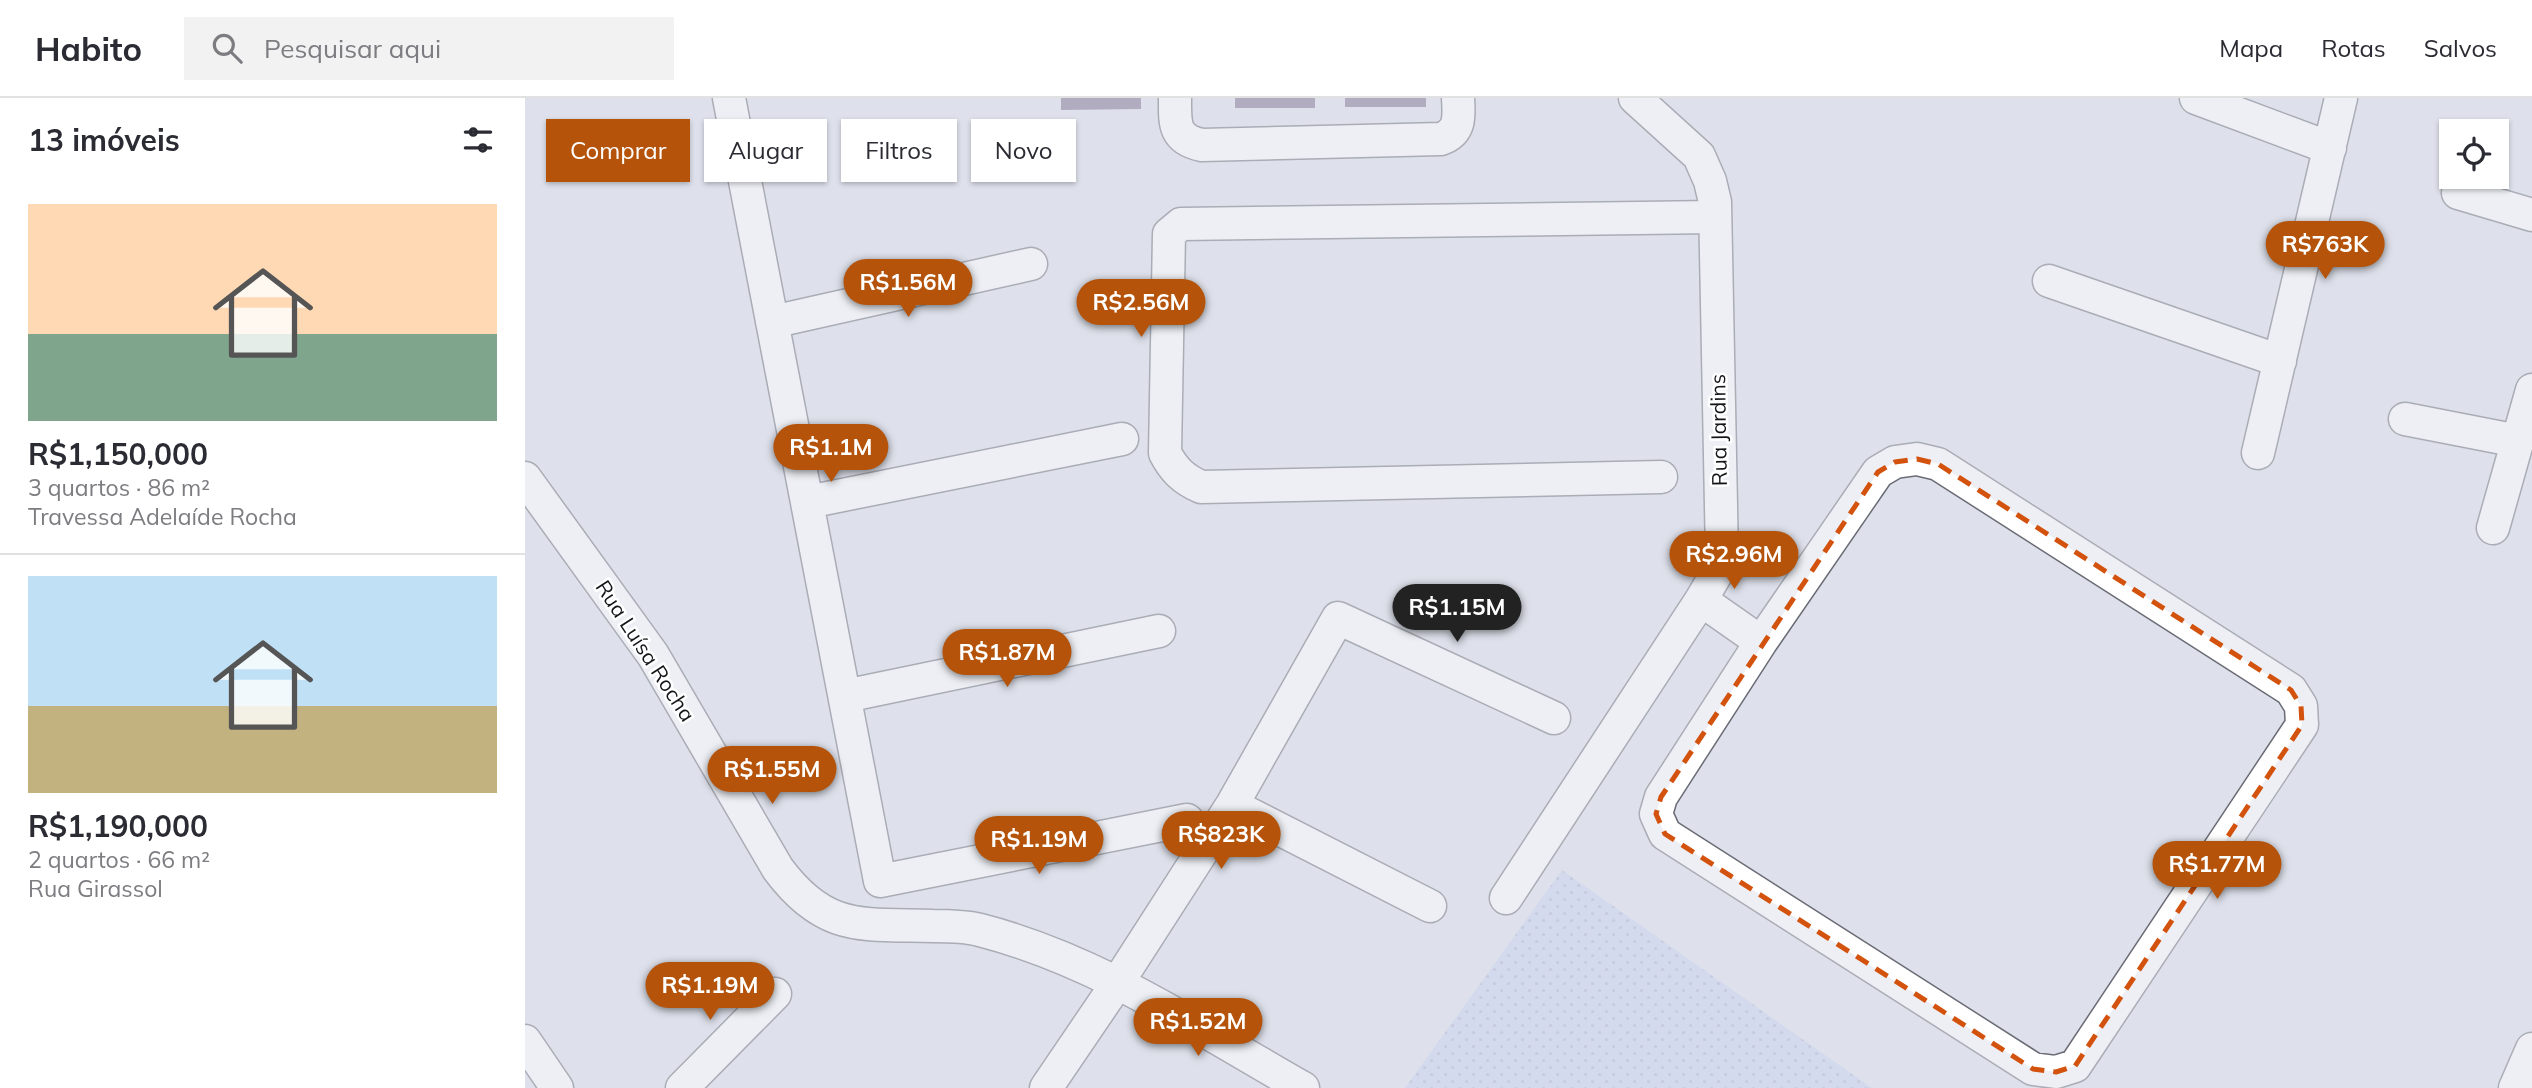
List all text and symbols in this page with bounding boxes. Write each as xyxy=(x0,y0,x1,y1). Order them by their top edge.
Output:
search box xyxy=(184,17,674,80)
text: Habito xyxy=(35,28,142,69)
icon: search xyxy=(208,29,246,67)
text: Pesquisar aqui xyxy=(264,32,441,65)
text: Mapa xyxy=(2219,33,2283,63)
text: Rotas xyxy=(2321,33,2386,63)
text: Salvos xyxy=(2424,33,2497,63)
chip: Comprar xyxy=(546,119,690,182)
chip: Alugar xyxy=(704,119,827,182)
chip: Filtros xyxy=(841,119,957,182)
chip: Novo xyxy=(971,119,1076,182)
map controls xyxy=(2439,119,2509,189)
button: locate xyxy=(2439,119,2509,189)
text: 13 imóveis xyxy=(28,121,180,159)
icon: filters xyxy=(459,121,497,159)
pin: R$763K xyxy=(2268,222,2382,281)
text: R$763K xyxy=(2282,229,2368,258)
icon: home xyxy=(200,250,326,376)
pin: R$1.56M xyxy=(843,260,973,319)
text: R$1.56M xyxy=(859,267,957,296)
pin: R$2.56M xyxy=(1076,280,1206,339)
text: R$2.56M xyxy=(1092,287,1190,316)
street label: Rua Jardins xyxy=(1704,374,1732,486)
pin: R$1.1M xyxy=(774,424,888,484)
text: R$1.1M xyxy=(789,432,873,461)
text: R$1,150,000 xyxy=(28,435,208,473)
text: 3 quartos · 86 m² xyxy=(28,473,210,502)
text: Travessa Adelaíde Rocha xyxy=(28,502,297,531)
pin: R$2.96M xyxy=(1669,532,1799,591)
text: R$2.96M xyxy=(1685,539,1783,568)
street label: Rua Luísa Rocha xyxy=(591,575,701,726)
pin: R$1.15M xyxy=(1392,584,1522,644)
text: R$1.15M xyxy=(1408,592,1506,621)
icon: home xyxy=(200,622,326,748)
pin: R$1.87M xyxy=(942,630,1072,689)
text: R$1.87M xyxy=(958,637,1056,666)
pin: R$1.55M xyxy=(707,746,837,806)
text: R$1.55M xyxy=(723,754,821,783)
text: R$1,190,000 xyxy=(28,807,208,845)
pin: R$823K xyxy=(1164,812,1278,871)
pin: R$1.19M xyxy=(974,816,1104,876)
text: R$823K xyxy=(1178,819,1264,848)
text: R$1.19M xyxy=(990,824,1088,853)
pin: R$1.77M xyxy=(2152,842,2282,901)
text: 2 quartos · 66 m² xyxy=(28,845,210,874)
text: R$1.77M xyxy=(2168,849,2266,878)
text: Rua Girassol xyxy=(28,874,163,903)
pin: R$1.19M xyxy=(645,962,775,1022)
text: R$1.19M xyxy=(661,970,759,999)
pin: R$1.52M xyxy=(1133,998,1263,1058)
text: R$1.52M xyxy=(1149,1006,1247,1035)

